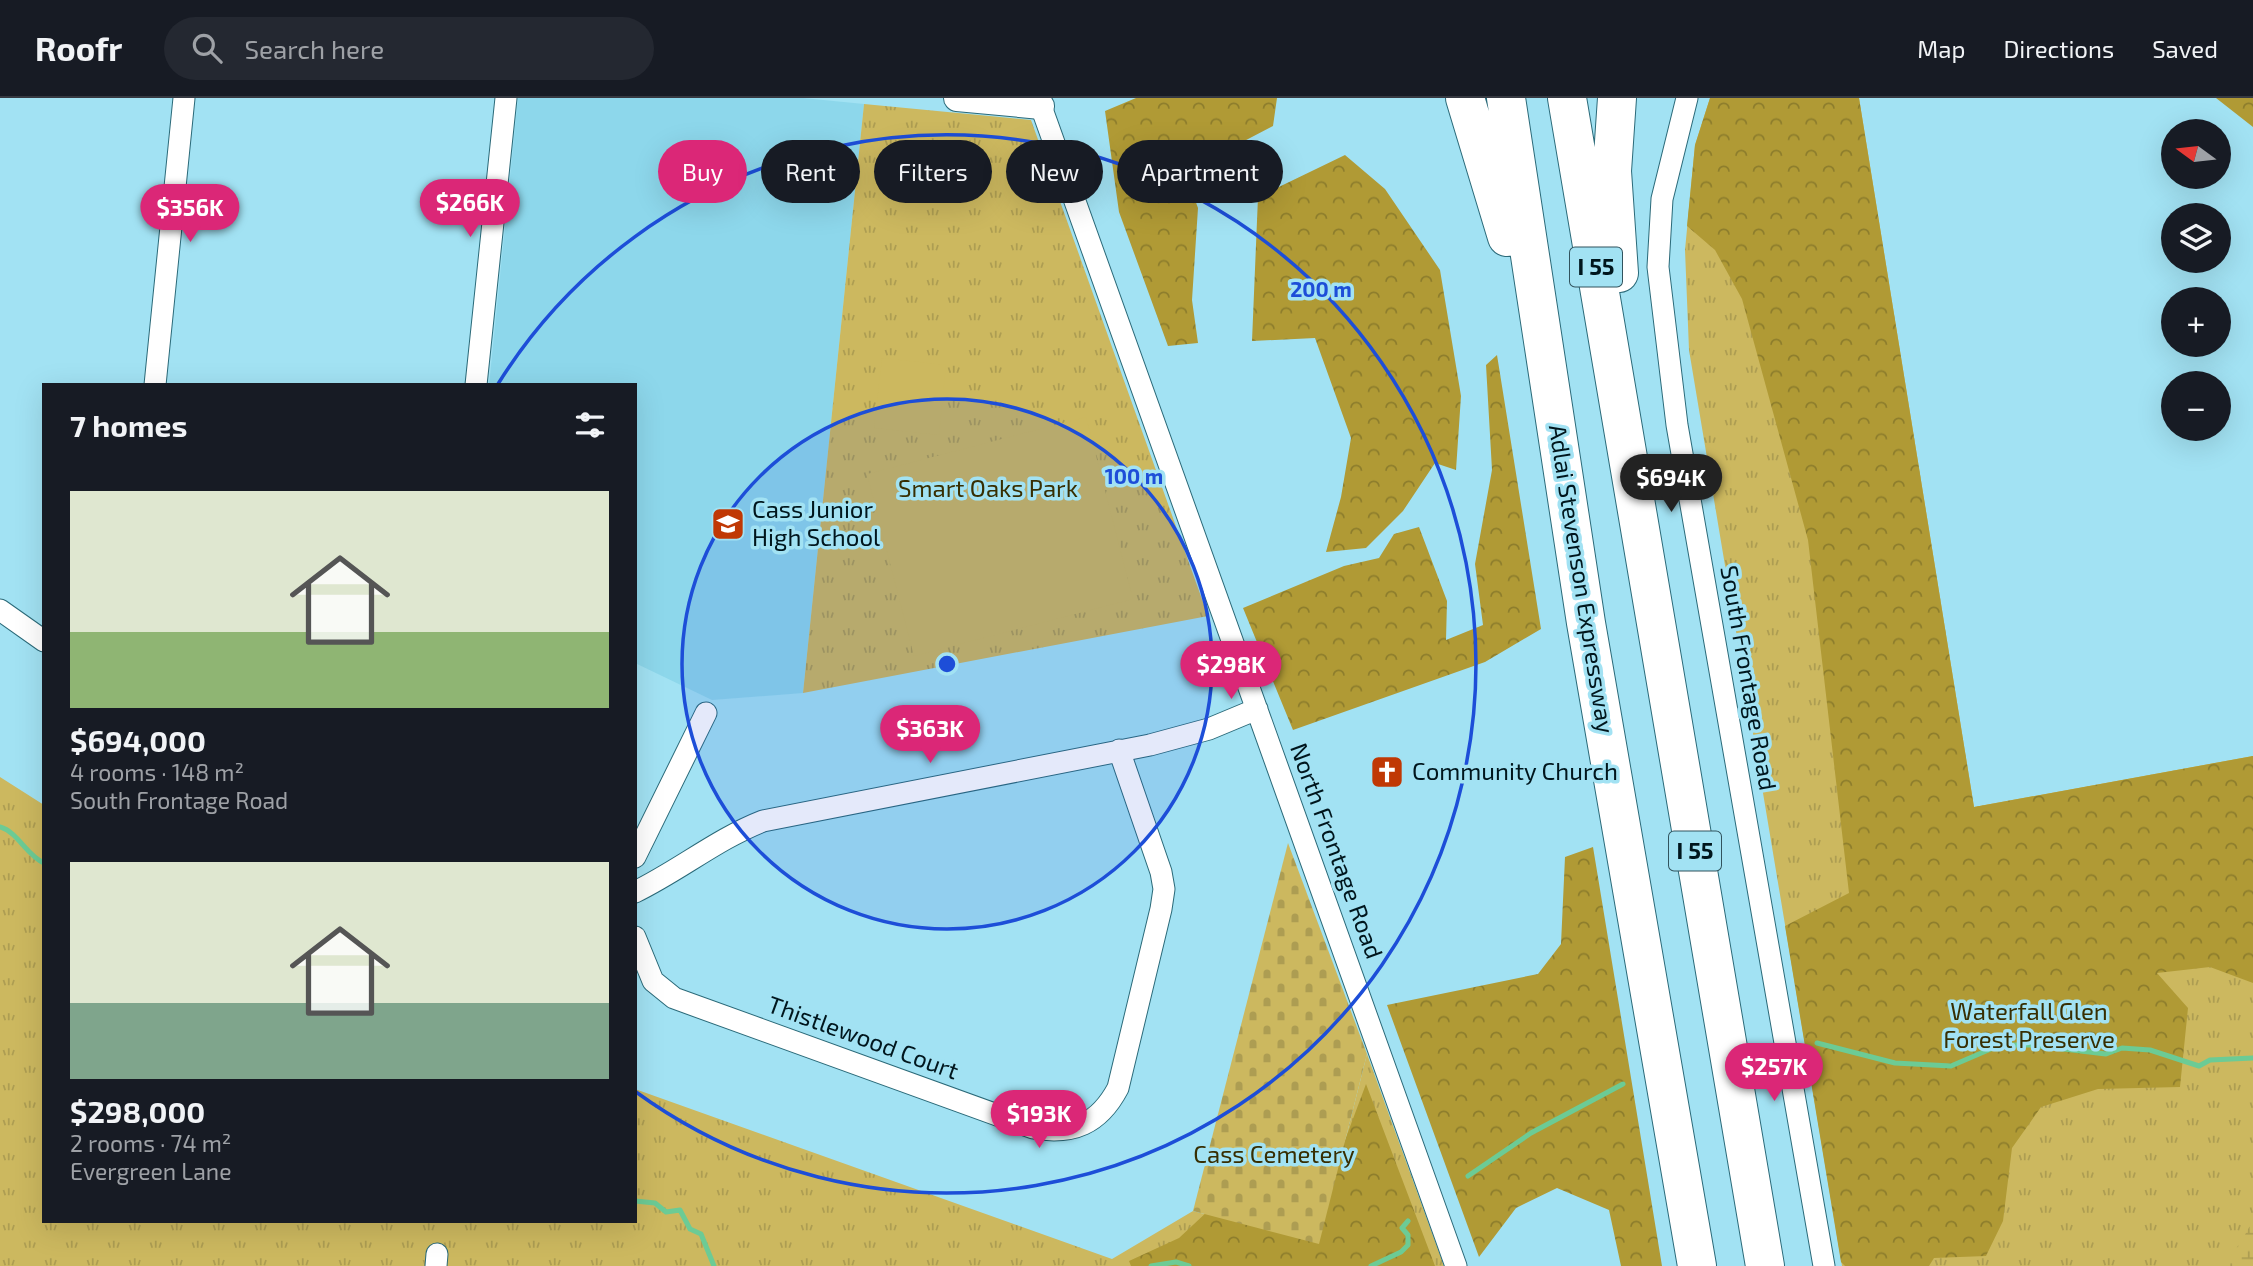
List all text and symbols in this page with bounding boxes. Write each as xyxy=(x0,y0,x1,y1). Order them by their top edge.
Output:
search box xyxy=(164,17,654,80)
text: Roofr xyxy=(35,28,122,68)
icon: search xyxy=(188,29,226,67)
text: Search here xyxy=(244,33,384,64)
text: Map xyxy=(1917,34,1965,63)
text: Directions xyxy=(2003,34,2114,63)
text: Saved xyxy=(2152,34,2218,63)
north arrow xyxy=(2161,119,2231,189)
map controls xyxy=(2161,119,2231,441)
chip: Buy xyxy=(658,140,747,203)
chip: Rent xyxy=(761,140,860,203)
chip: Filters xyxy=(874,140,992,203)
chip: New xyxy=(1006,140,1103,203)
chip: Apartment xyxy=(1117,140,1283,203)
pin: $266K xyxy=(421,180,519,239)
pin: $356K xyxy=(141,184,239,244)
text: $266K xyxy=(436,188,504,216)
text: $356K xyxy=(156,193,224,221)
button: layers xyxy=(2161,203,2231,273)
road number: I 55 xyxy=(1570,248,1622,286)
text: 200 m xyxy=(1290,276,1352,301)
button: + xyxy=(2161,287,2231,357)
button: − xyxy=(2161,371,2231,441)
icon: filters xyxy=(571,406,609,444)
text: 7 homes xyxy=(70,407,187,443)
street label: Adlai Stevenson Expressway xyxy=(1544,422,1621,736)
pin: $694K xyxy=(1622,454,1720,514)
text: 100 m xyxy=(1105,463,1163,488)
text: $694K xyxy=(1636,463,1706,491)
park label: Smart Oaks Park xyxy=(898,473,1078,502)
place label: Cass Junior High School xyxy=(752,494,880,551)
school or university icon: Cass Junior High School xyxy=(709,505,747,543)
icon: home xyxy=(277,537,403,663)
street label: South Frontage Road xyxy=(1715,563,1784,792)
pin: $298K xyxy=(1182,642,1280,701)
text: $298K xyxy=(1196,650,1266,678)
centre of rings xyxy=(935,652,959,676)
pin: $363K xyxy=(881,706,979,765)
text: $363K xyxy=(896,714,964,742)
text: $694,000 xyxy=(70,722,206,758)
street label: North Frontage Road xyxy=(1285,739,1390,962)
church icon: Community Church xyxy=(1368,753,1406,791)
place label: Community Church xyxy=(1412,756,1618,785)
text: 4 rooms · 148 m² xyxy=(70,758,244,786)
text: South Frontage Road xyxy=(70,786,288,814)
road number: I 55 xyxy=(1669,832,1721,870)
icon: home xyxy=(277,908,403,1034)
street label: Thistlewood Court xyxy=(764,989,963,1085)
park label: Waterfall Glen Forest Preserve xyxy=(1943,996,2115,1053)
pin: $257K xyxy=(1725,1044,1823,1103)
text: $257K xyxy=(1741,1052,1807,1080)
pin: $193K xyxy=(990,1090,1088,1150)
text: $298,000 xyxy=(70,1093,205,1129)
text: $193K xyxy=(1007,1099,1071,1127)
text: 2 rooms · 74 m² xyxy=(70,1129,231,1157)
park label: Cass Cemetery xyxy=(1193,1139,1355,1168)
text: Evergreen Lane xyxy=(70,1157,232,1185)

